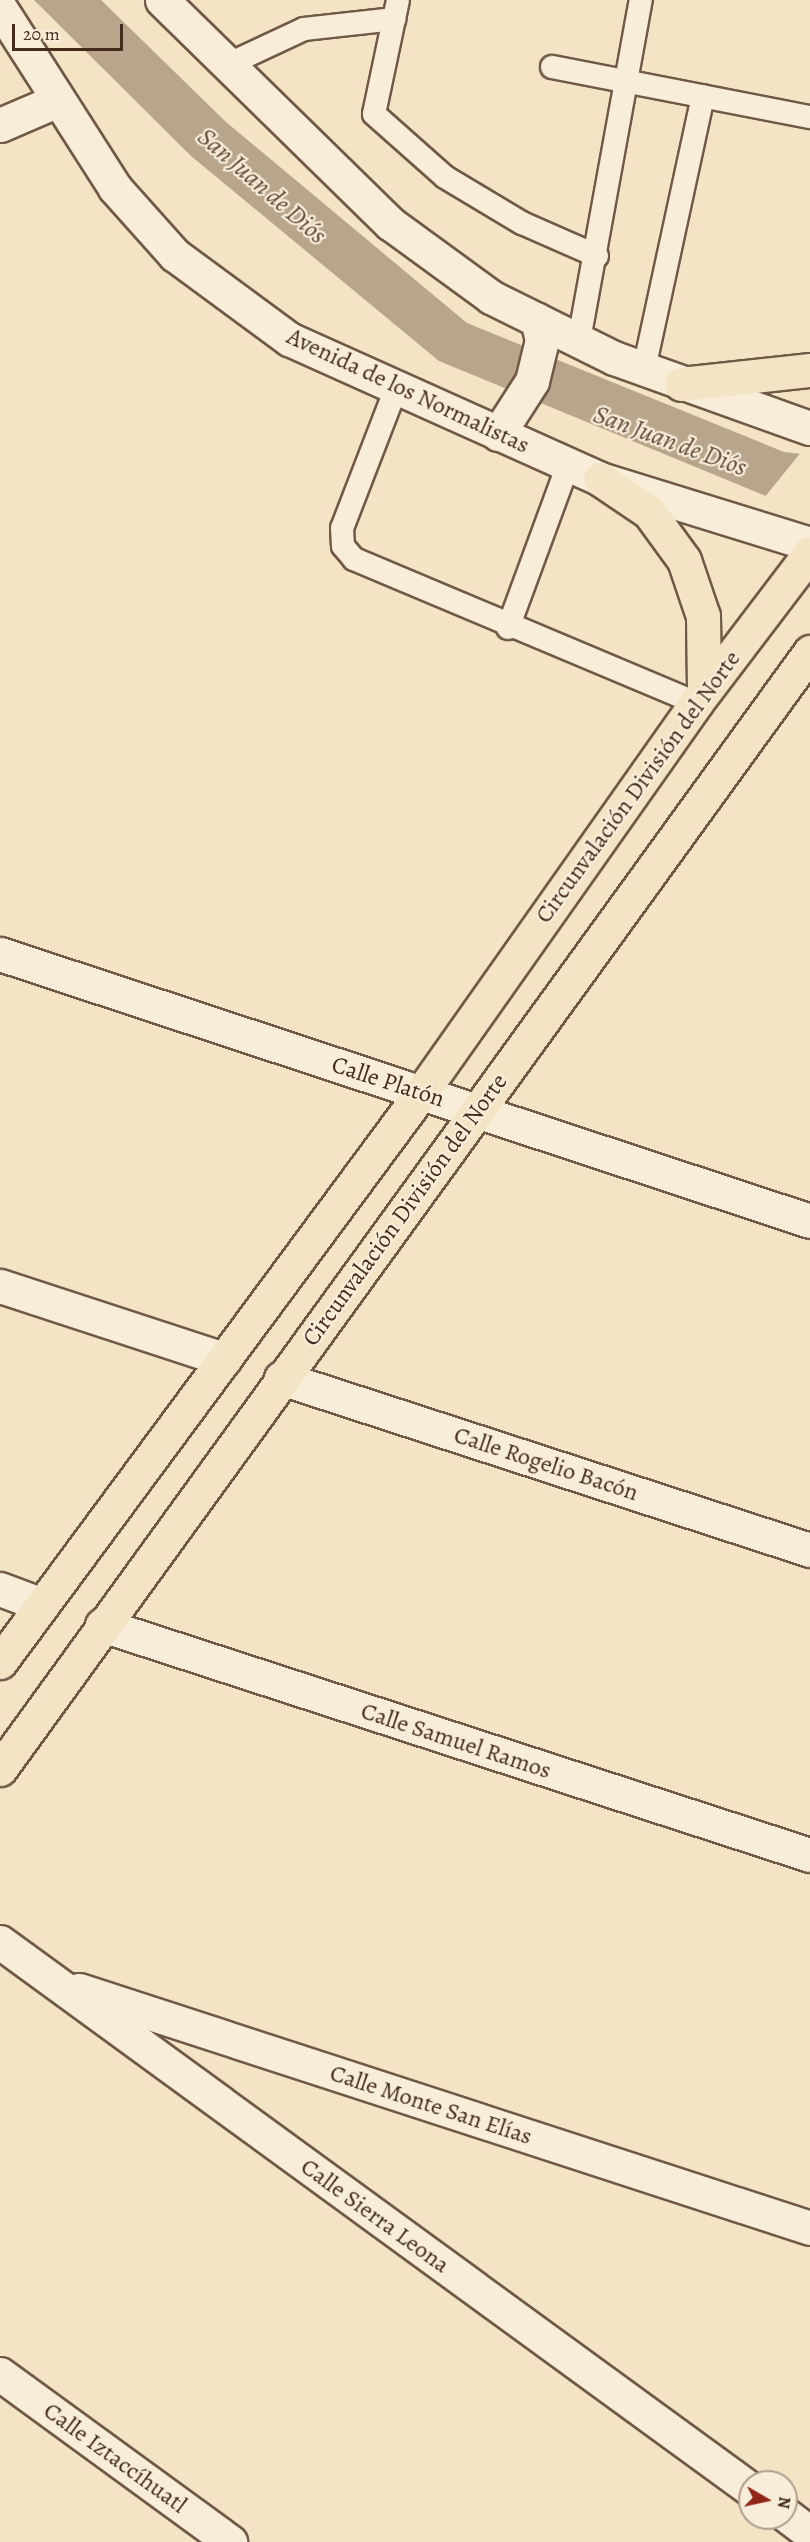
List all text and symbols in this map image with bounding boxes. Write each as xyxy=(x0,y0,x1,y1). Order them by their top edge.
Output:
scale bar xyxy=(15,12,126,50)
text: 20 m xyxy=(23,22,60,46)
water label: San Juan de Diós xyxy=(191,121,333,251)
street label: Avenida de los Normalistas xyxy=(282,322,534,460)
water label: San Juan de Diós xyxy=(589,399,751,483)
street label: Circunvalación División del Norte xyxy=(529,645,747,929)
street label: Calle Platón xyxy=(328,1050,448,1114)
street label: Circunvalación División del Norte xyxy=(296,1068,514,1352)
street label: Calle Rogelio Bacón xyxy=(450,1421,642,1507)
street label: Calle Samuel Ramos xyxy=(357,1697,555,1785)
street label: Calle Monte San Elías xyxy=(326,2059,536,2151)
street label: Calle Sierra Leona xyxy=(295,2152,455,2280)
street label: Calle Iztaccíhuatl xyxy=(38,2396,192,2520)
north arrow xyxy=(738,2470,798,2530)
text: N xyxy=(772,2495,796,2510)

